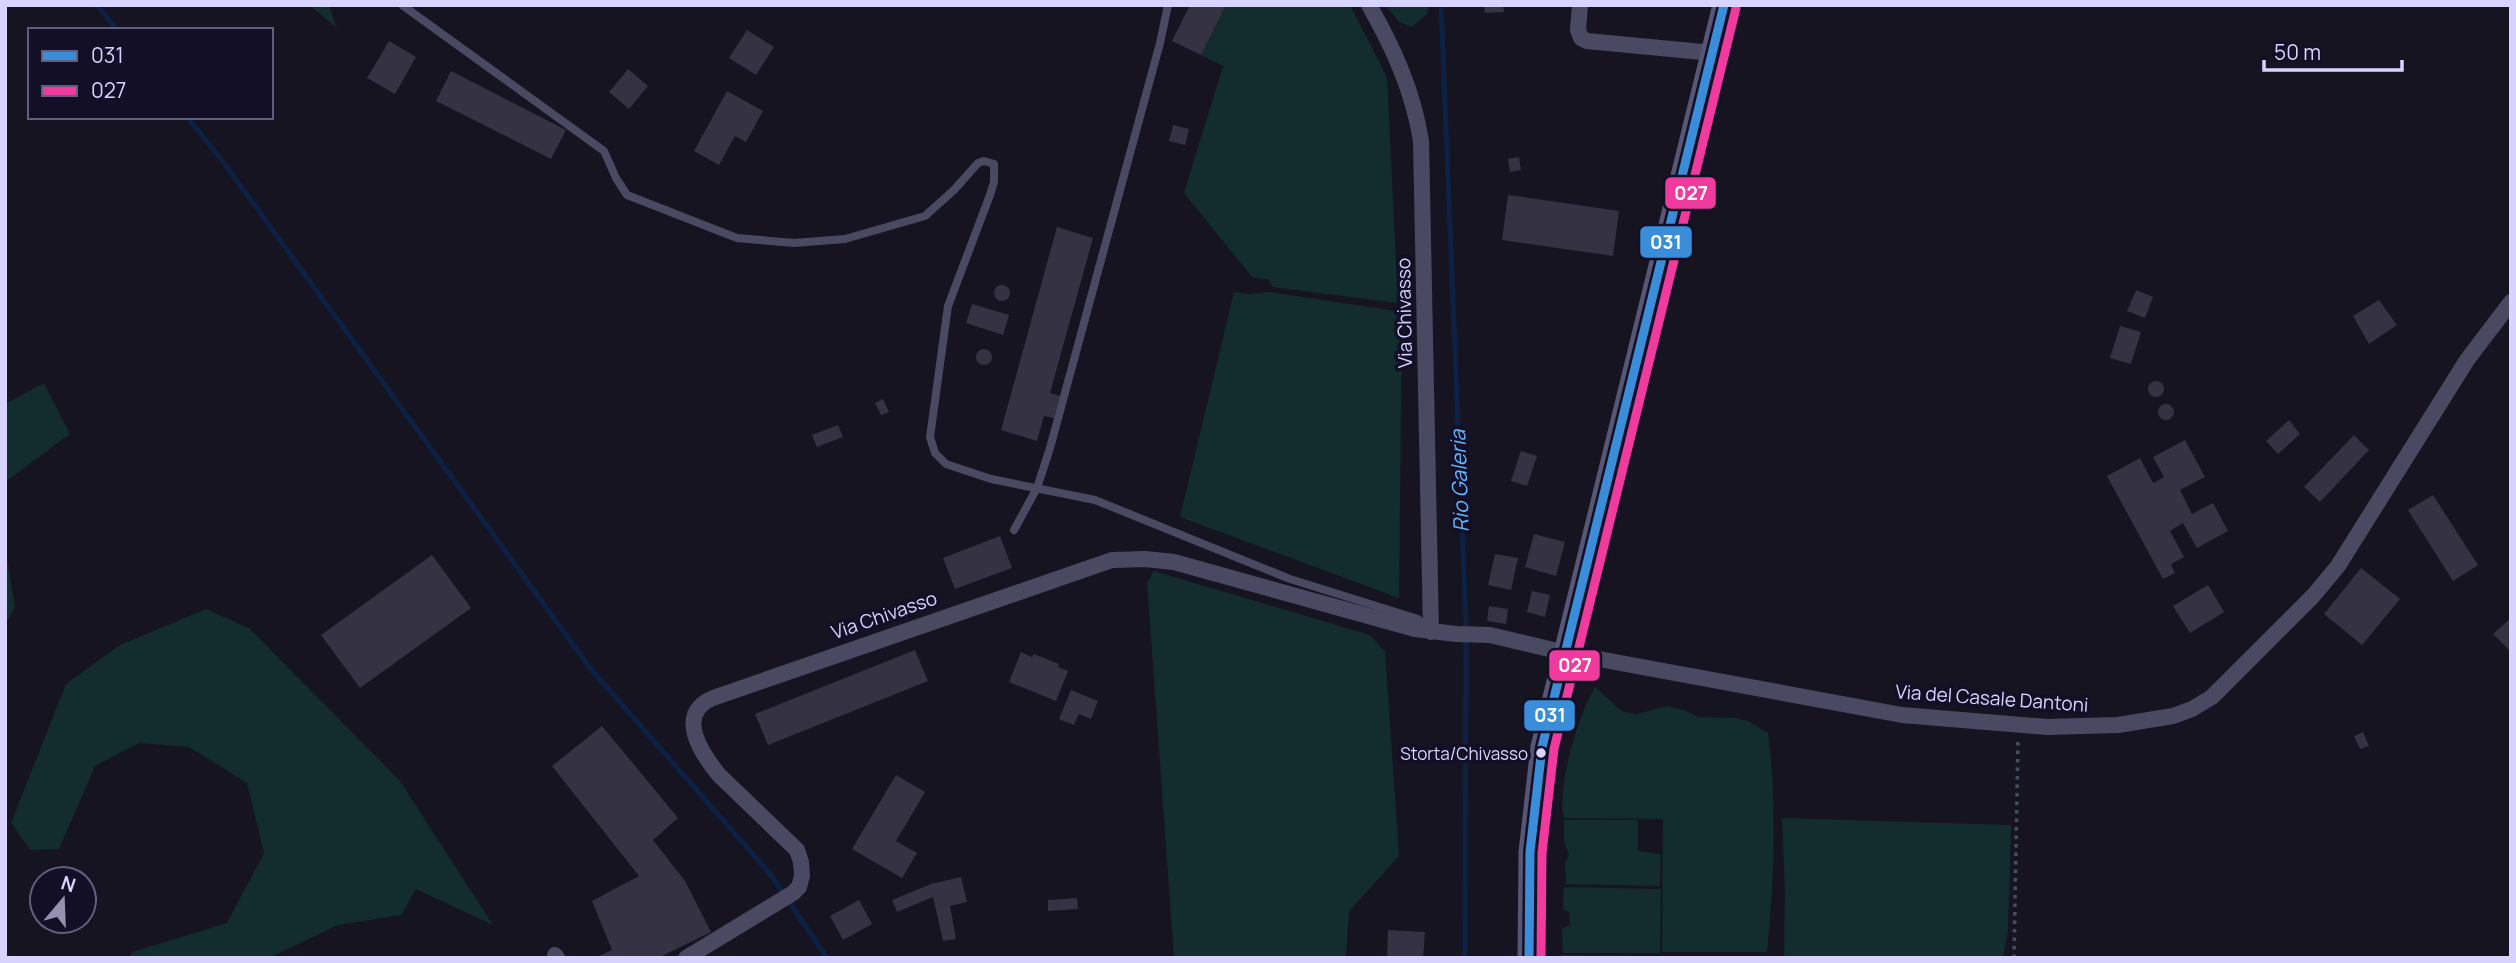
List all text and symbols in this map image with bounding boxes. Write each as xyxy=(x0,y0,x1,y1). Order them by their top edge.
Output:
legend xyxy=(28,28,273,119)
scale bar xyxy=(2264,28,2402,72)
text: 50 m xyxy=(2274,38,2321,66)
text: 031 xyxy=(91,41,124,69)
text: 027 xyxy=(91,76,126,104)
line badge: 027 xyxy=(1664,176,1717,210)
text: 027 xyxy=(1674,180,1708,206)
line badge: 031 xyxy=(1639,225,1693,259)
text: 031 xyxy=(1650,229,1682,255)
street label: Via Chivasso xyxy=(1390,258,1418,368)
water label: Rio Galeria xyxy=(1443,428,1475,533)
street label: Via Chivasso xyxy=(828,585,940,645)
line badge: 027 xyxy=(1548,649,1601,682)
text: 027 xyxy=(1558,652,1592,678)
street label: Via del Casale Dantoni xyxy=(1895,678,2089,718)
line badge: 031 xyxy=(1523,699,1576,732)
text: 031 xyxy=(1534,702,1566,728)
place label: Storta/Chivasso xyxy=(1400,742,1528,765)
marker: Storta/Chivasso xyxy=(1534,746,1548,760)
north arrow xyxy=(28,865,98,935)
text: N xyxy=(58,869,79,898)

